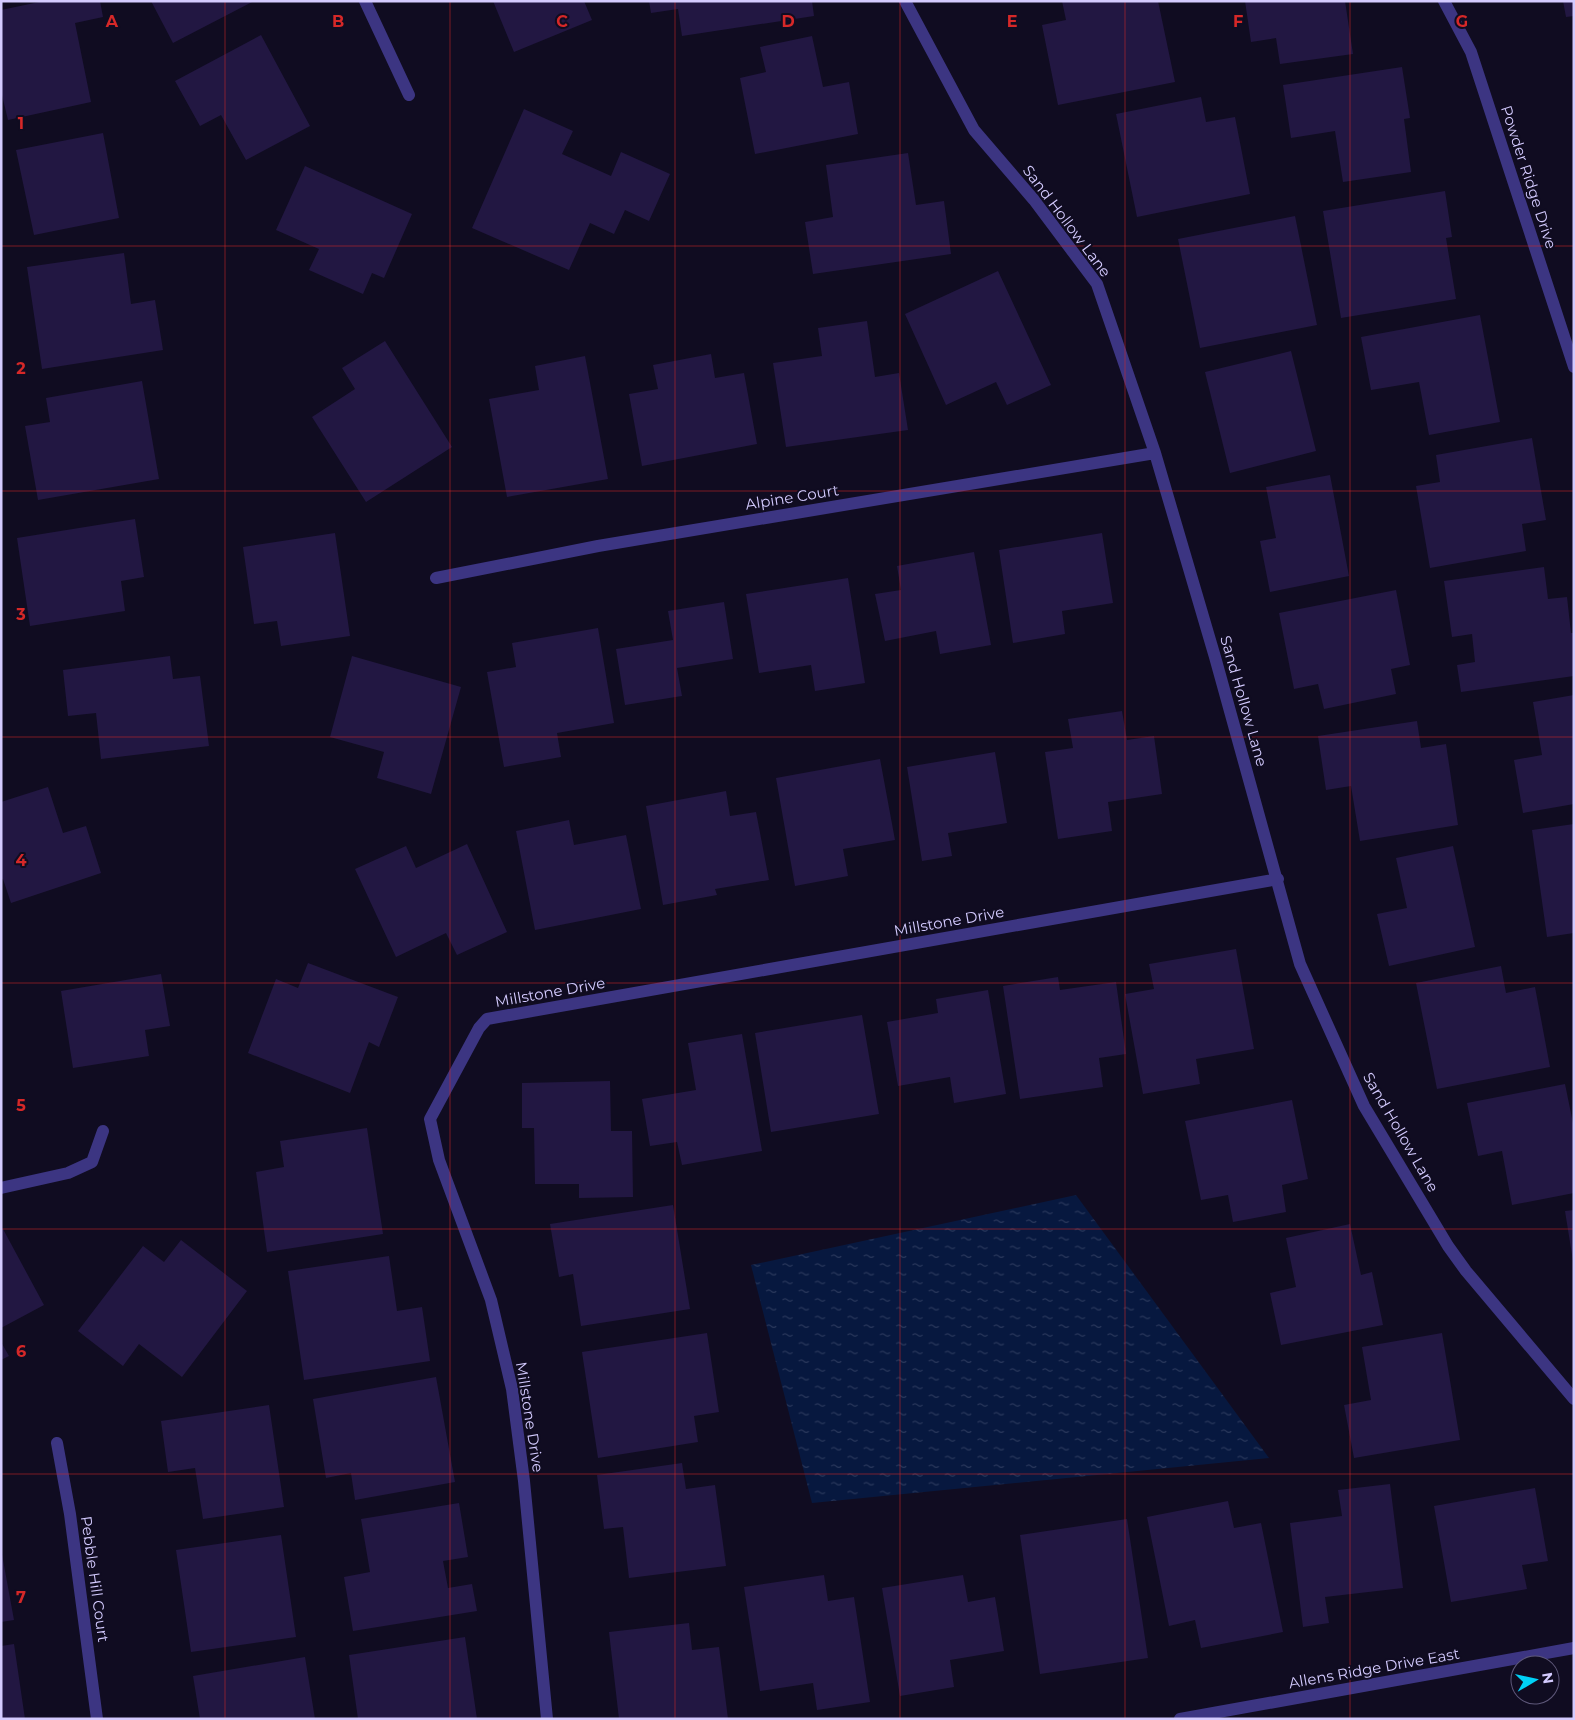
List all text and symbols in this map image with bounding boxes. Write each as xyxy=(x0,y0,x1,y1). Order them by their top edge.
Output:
text: A xyxy=(105,12,119,31)
text: B xyxy=(332,12,344,31)
text: C xyxy=(556,12,568,31)
text: D xyxy=(781,12,795,31)
text: E xyxy=(1007,12,1017,31)
text: F xyxy=(1233,12,1243,31)
text: G xyxy=(1456,12,1468,31)
street label: Powder Ridge Drive xyxy=(1497,103,1561,251)
text: 1 xyxy=(18,114,24,133)
street label: Sand Hollow Lane xyxy=(1019,161,1115,281)
text: 2 xyxy=(16,359,26,378)
street label: Alpine Court xyxy=(744,480,840,514)
text: 3 xyxy=(15,605,26,624)
street label: Sand Hollow Lane xyxy=(1216,633,1272,769)
text: 4 xyxy=(15,851,27,870)
street label: Millstone Drive xyxy=(893,902,1005,940)
street label: Millstone Drive xyxy=(494,973,606,1011)
street label: Sand Hollow Lane xyxy=(1359,1069,1443,1195)
text: 5 xyxy=(16,1096,26,1115)
text: 6 xyxy=(16,1342,26,1361)
street label: Millstone Drive xyxy=(512,1361,548,1473)
street label: Pebble Hill Court xyxy=(77,1515,113,1643)
text: 7 xyxy=(16,1588,26,1607)
street label: Allens Ridge Drive East xyxy=(1287,1644,1461,1692)
north arrow xyxy=(1510,1655,1560,1705)
text: N xyxy=(1538,1671,1558,1685)

